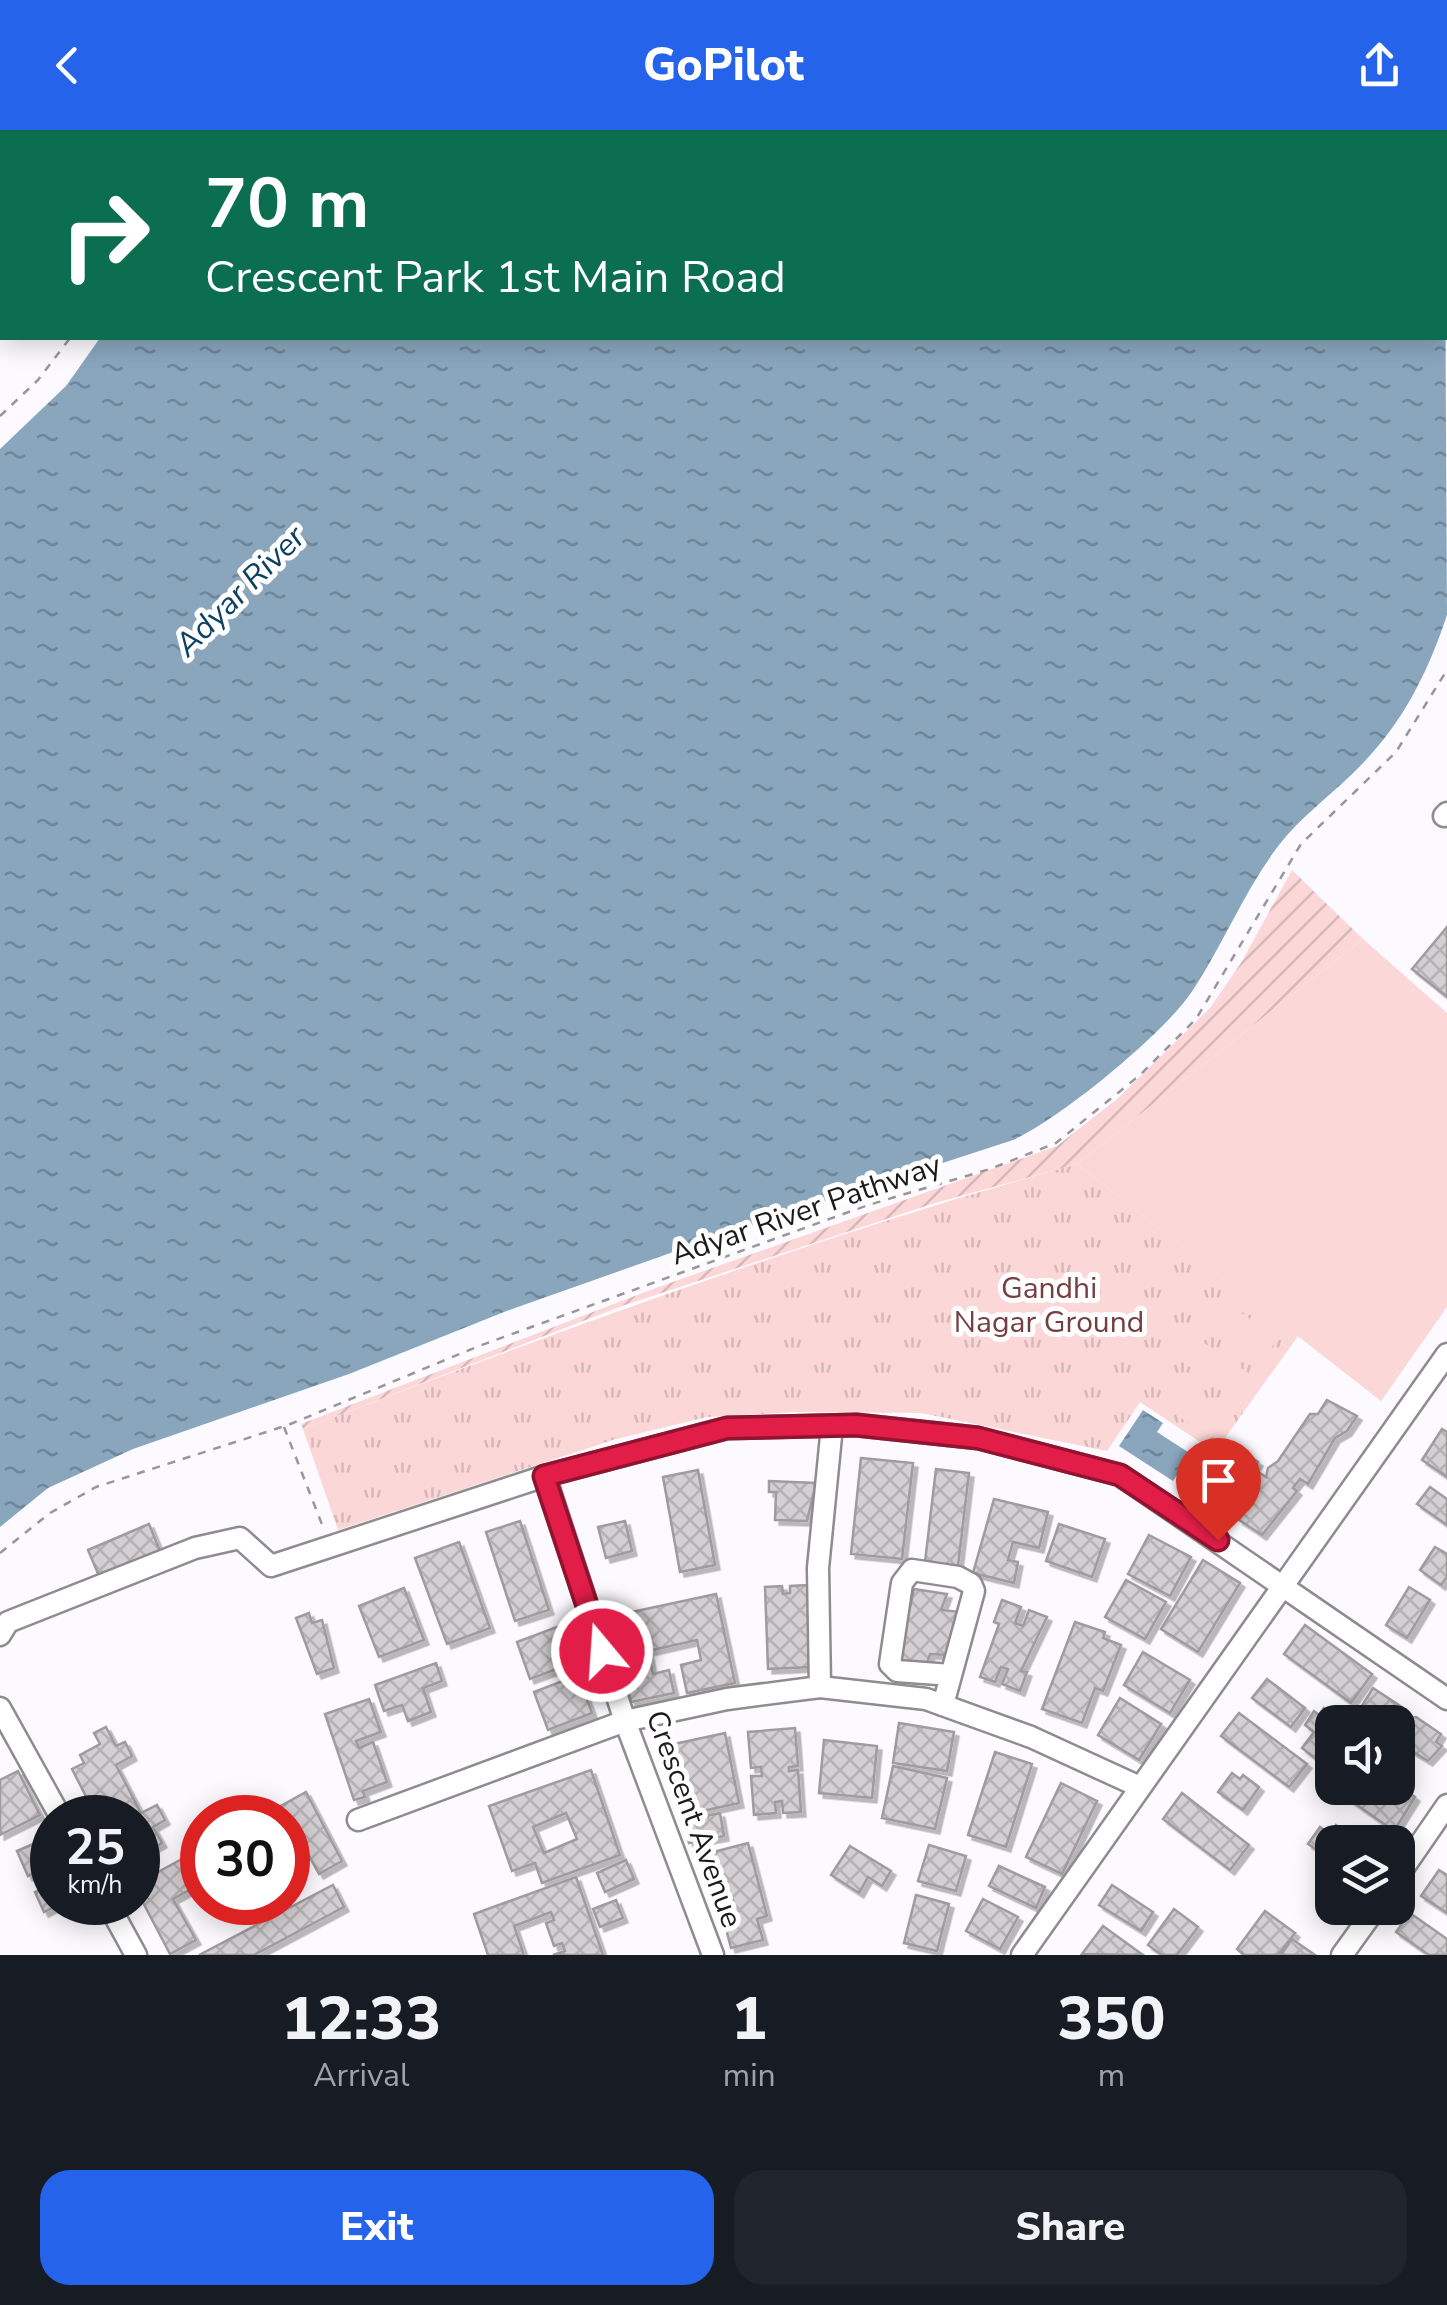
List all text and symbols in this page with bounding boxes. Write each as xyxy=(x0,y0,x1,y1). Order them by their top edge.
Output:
text: GoPilot xyxy=(643,35,804,96)
icon: back xyxy=(40,38,95,93)
icon: share xyxy=(1352,38,1407,93)
text: 70 m xyxy=(205,156,369,252)
icon: right xyxy=(40,170,170,300)
text: Crescent Park 1st Main Road xyxy=(205,247,786,308)
water label: Adyar River xyxy=(165,515,316,666)
street label: Adyar River Pathway xyxy=(666,1144,947,1275)
park label: Gandhi Nagar Ground xyxy=(954,1268,1144,1343)
pin xyxy=(1176,1438,1261,1541)
icon: arrive xyxy=(1191,1453,1246,1508)
position arrow xyxy=(550,1599,654,1703)
street label: Crescent Avenue xyxy=(636,1705,752,1933)
map controls xyxy=(1315,1705,1415,1925)
button: sound xyxy=(1315,1705,1415,1805)
speed limit sign: 30 xyxy=(180,1795,310,1925)
text: 25 xyxy=(65,1813,125,1882)
button: layers xyxy=(1315,1825,1415,1925)
text: km/h xyxy=(67,1868,123,1902)
text: 12:33 xyxy=(282,1978,441,2060)
text: 1 xyxy=(731,1978,767,2060)
text: 350 xyxy=(1057,1978,1165,2060)
text: Arrival xyxy=(313,2054,410,2097)
text: min xyxy=(723,2054,776,2097)
text: m xyxy=(1098,2054,1125,2097)
button: Exit xyxy=(40,2170,714,2285)
button: Share xyxy=(734,2170,1407,2285)

